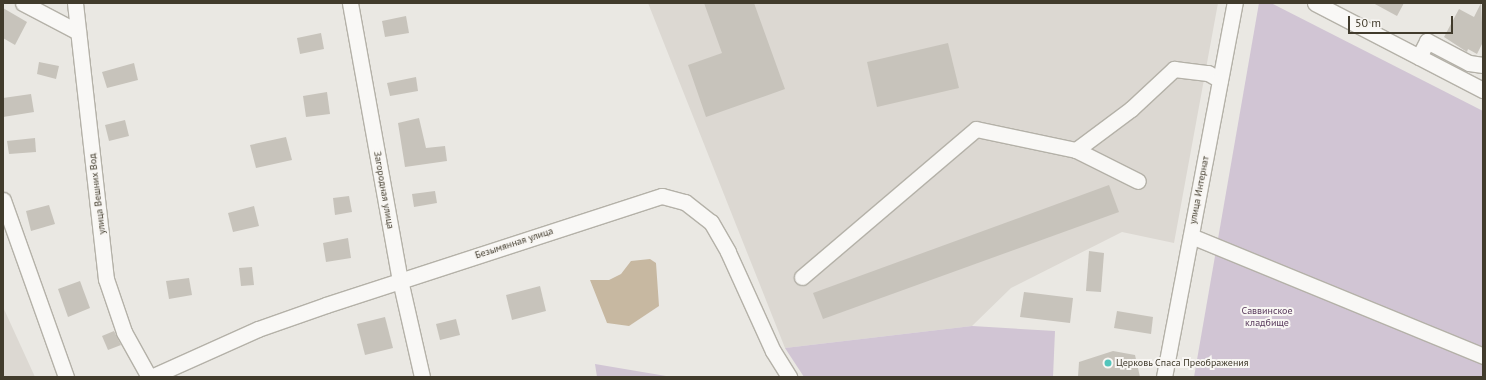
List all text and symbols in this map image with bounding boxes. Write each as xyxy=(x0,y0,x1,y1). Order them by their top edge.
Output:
scale bar xyxy=(1350,8,1455,34)
text: 50 m xyxy=(1355,15,1381,30)
street label: Загородная улица xyxy=(371,150,397,230)
street label: улица Вешних Вод xyxy=(86,153,108,235)
street label: улица Интернат xyxy=(1187,155,1211,225)
street label: Безымянная улица xyxy=(473,225,555,261)
park label: Саввинское кладбище xyxy=(1241,304,1293,328)
place label: Церковь Спаса Преображения xyxy=(1116,357,1249,369)
marker: Церковь Спаса Преображения xyxy=(1103,358,1113,368)

